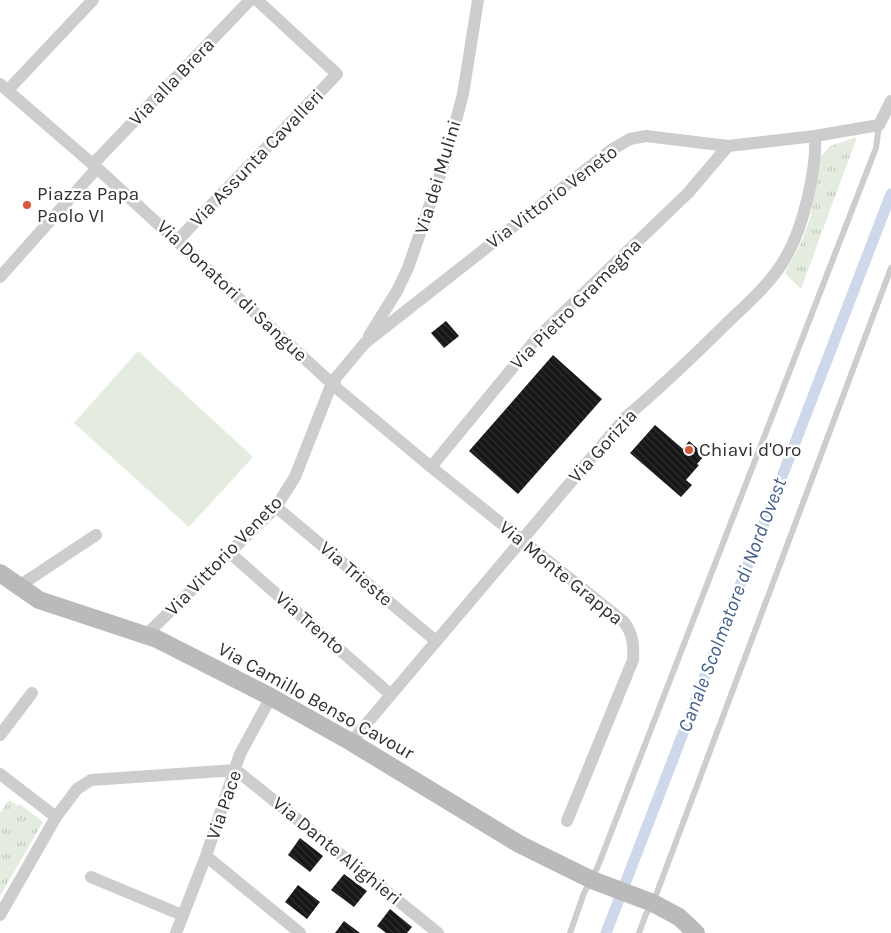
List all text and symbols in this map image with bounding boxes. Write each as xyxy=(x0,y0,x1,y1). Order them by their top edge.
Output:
street label: Via alla Brera xyxy=(125,34,219,130)
street label: Via Assunta Cavalleri xyxy=(186,85,328,231)
street label: Via dei Mulini xyxy=(410,117,466,237)
street label: Via Vittorio Veneto xyxy=(482,141,622,253)
place label: Piazza Papa Paolo VI xyxy=(37,183,139,227)
marker: Piazza Papa Paolo VI xyxy=(21,199,33,211)
street label: Via Donatori di Sangue xyxy=(152,216,312,366)
street label: Via Pietro Gramegna xyxy=(506,234,646,374)
street label: Via Gorizia xyxy=(564,405,642,487)
place label: Chiavi d'Oro xyxy=(699,439,801,461)
marker: Chiavi d'Oro xyxy=(683,444,695,456)
water label: Canale Scolmatore di Nord Ovest xyxy=(673,475,791,735)
street label: Via Vittorio Veneto xyxy=(161,491,287,621)
street label: Via Monte Grappa xyxy=(495,516,627,630)
street label: Via Trieste xyxy=(315,537,397,611)
street label: Via Trento xyxy=(271,587,349,659)
street label: Via Camillo Benso Cavour xyxy=(214,638,418,764)
street label: Via Pace xyxy=(202,767,246,843)
street label: Via Dante Alighieri xyxy=(268,792,406,910)

